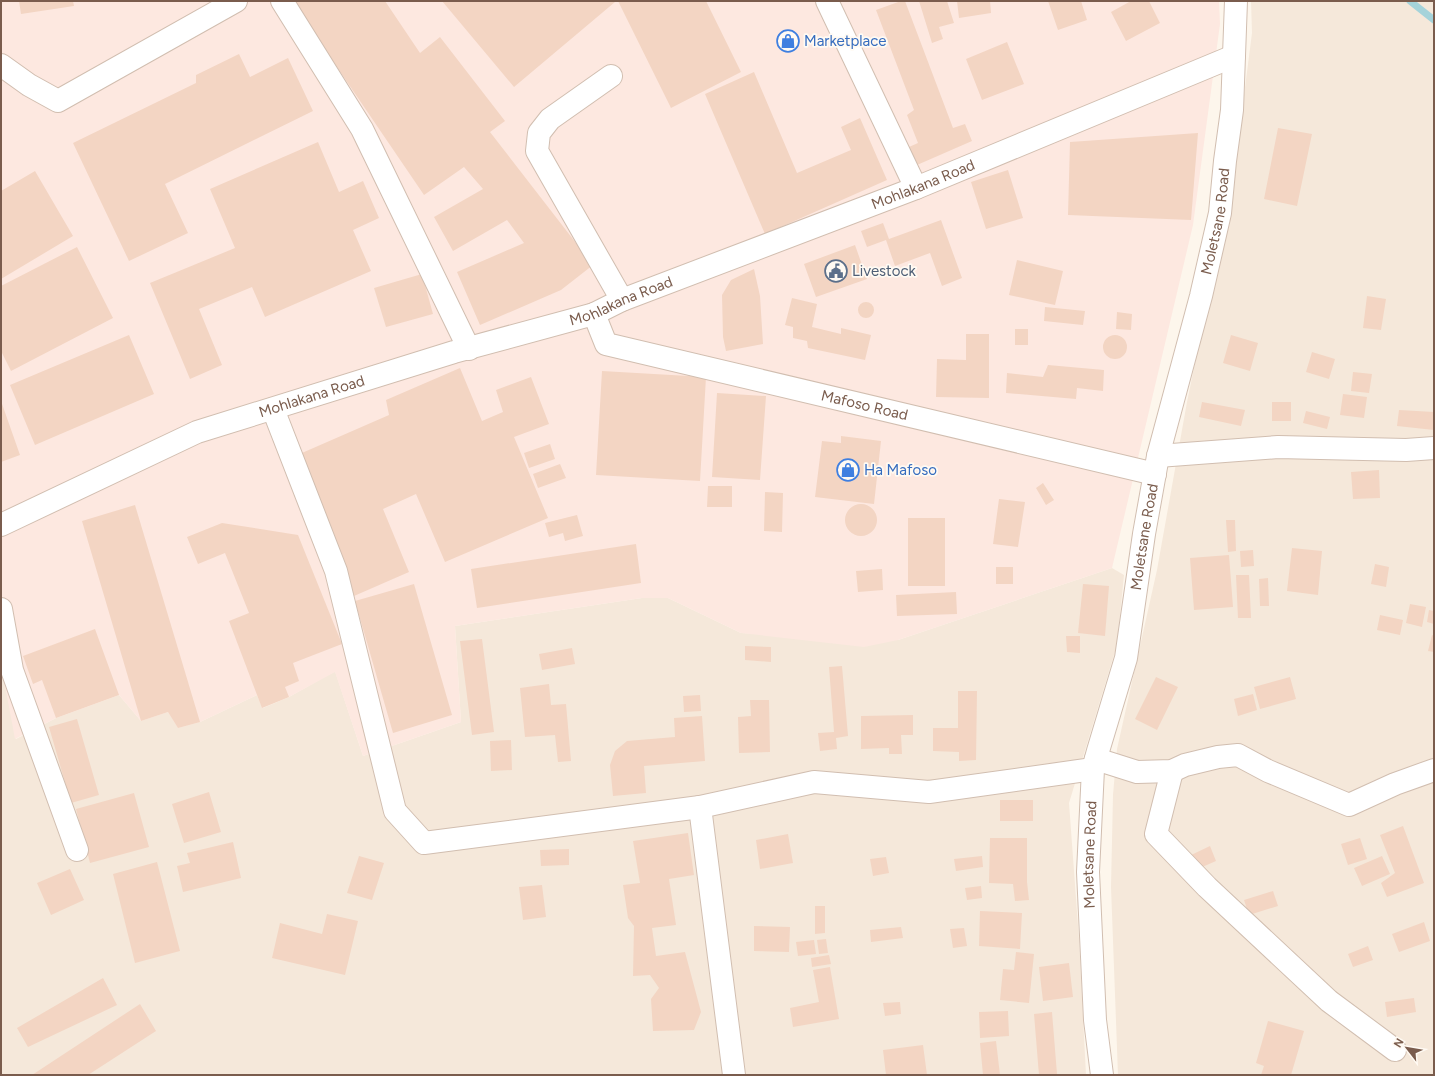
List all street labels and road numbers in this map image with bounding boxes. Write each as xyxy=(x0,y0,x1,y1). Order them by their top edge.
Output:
street label: Mohlakana Road xyxy=(869,156,977,213)
street label: Moletsane Road xyxy=(1197,167,1233,276)
street label: Mohlakana Road xyxy=(567,273,675,329)
street label: Mohlakana Road xyxy=(257,371,367,421)
street label: Mafoso Road xyxy=(819,386,910,424)
street label: Moletsane Road xyxy=(1127,482,1162,592)
street label: Moletsane Road xyxy=(1079,800,1100,909)

